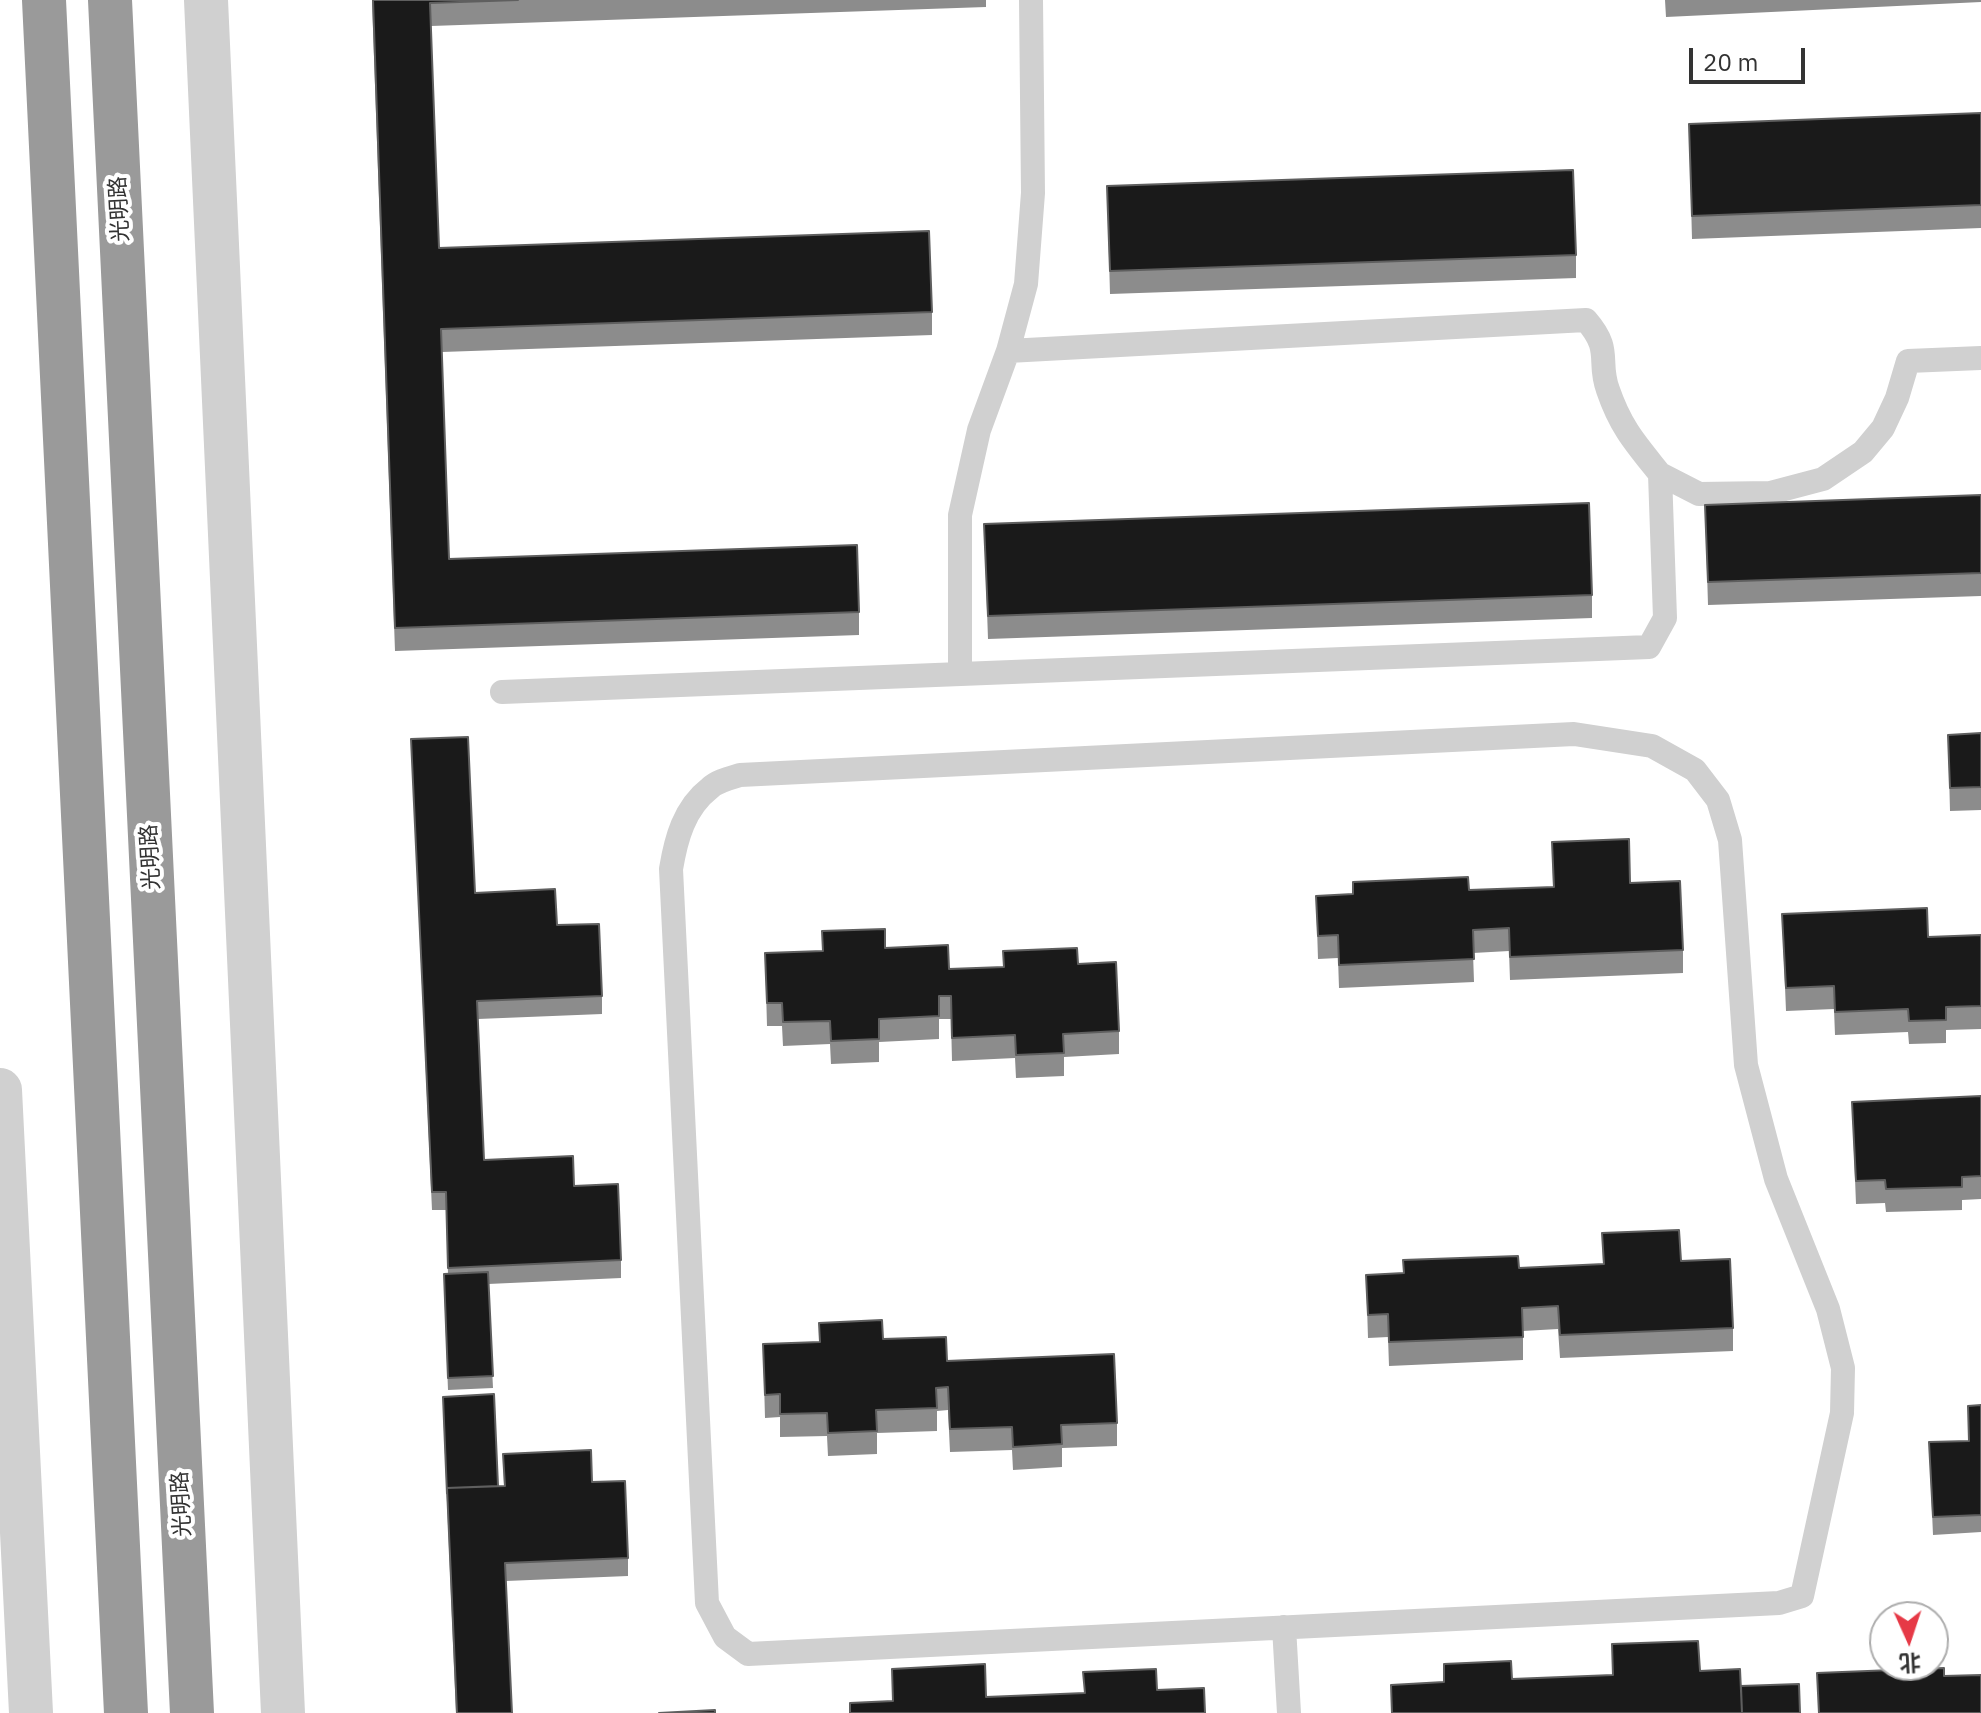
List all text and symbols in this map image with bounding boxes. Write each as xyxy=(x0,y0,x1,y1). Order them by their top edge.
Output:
scale bar xyxy=(1693,32,1809,82)
text: 20 m xyxy=(1703,46,1758,78)
street label: 光明路 xyxy=(105,175,135,243)
street label: 光明路 xyxy=(136,823,166,891)
street label: 光明路 xyxy=(167,1470,197,1538)
north arrow xyxy=(1869,1601,1949,1681)
text: 北 xyxy=(1898,1648,1922,1679)

